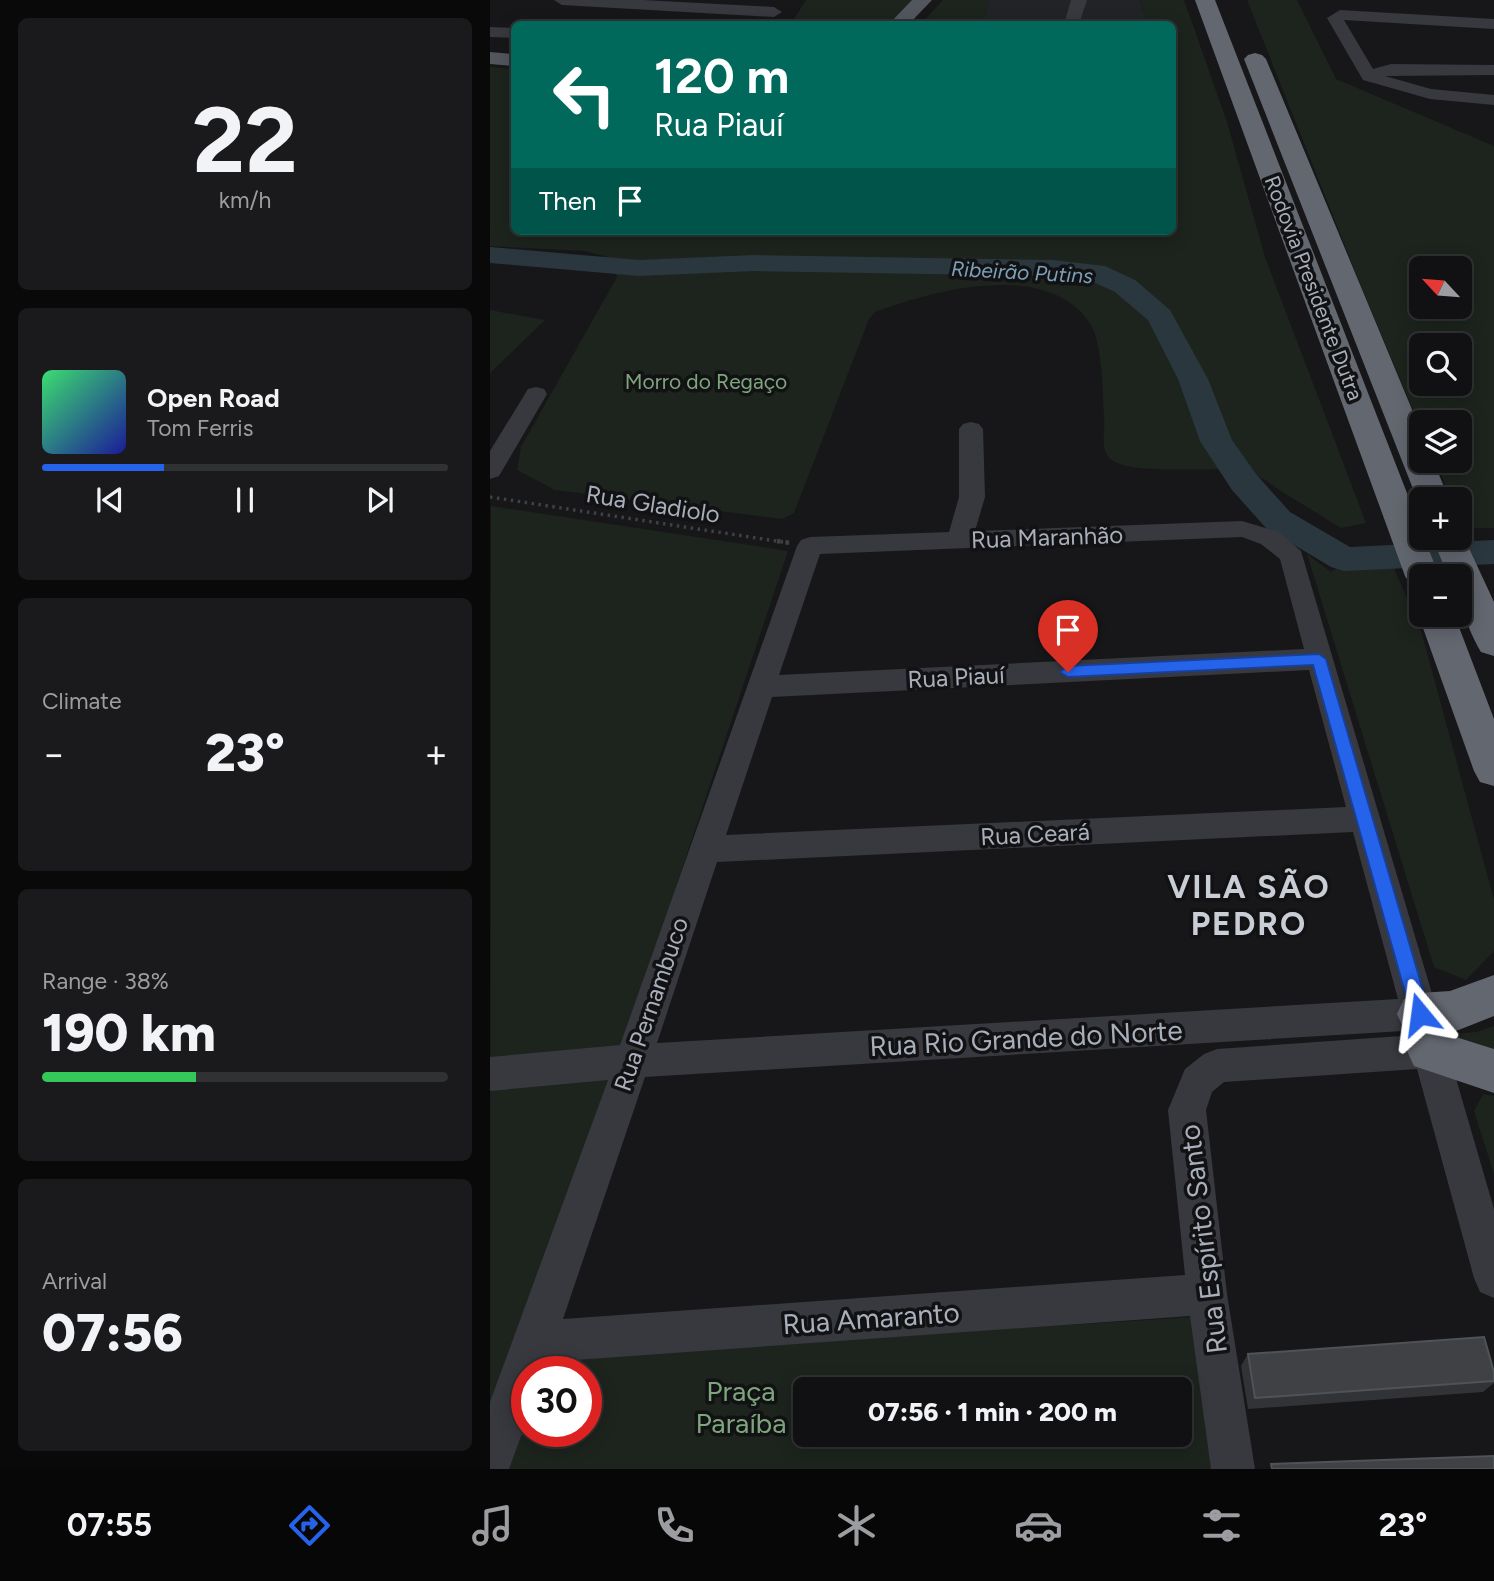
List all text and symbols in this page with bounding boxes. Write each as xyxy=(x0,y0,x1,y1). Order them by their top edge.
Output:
text: 120 m xyxy=(654,46,789,105)
icon: left xyxy=(539,49,630,140)
text: 22 xyxy=(192,86,298,195)
text: Rua Piauí xyxy=(654,106,784,144)
street label: Rodovia Presidente Dutra xyxy=(1260,172,1368,404)
icon: arrive xyxy=(611,182,649,220)
text: Then xyxy=(539,185,597,217)
text: km/h xyxy=(219,186,271,214)
water label: Ribeirão Putins xyxy=(950,256,1094,288)
north arrow xyxy=(1409,256,1472,318)
map controls xyxy=(1409,256,1472,627)
button: search xyxy=(1409,333,1472,396)
park label: Morro do Regaço xyxy=(625,369,787,394)
text: Open Road xyxy=(147,382,280,414)
button: layers xyxy=(1409,410,1472,473)
text: Tom Ferris xyxy=(147,414,253,442)
street label: Rua Gladiolo xyxy=(584,479,722,529)
icon: previous xyxy=(91,481,129,519)
icon: pause xyxy=(226,481,264,519)
icon: next xyxy=(361,481,399,519)
button: + xyxy=(1409,487,1472,550)
street label: Rua Maranhão xyxy=(970,520,1124,554)
button: − xyxy=(1409,564,1472,627)
pin xyxy=(1038,600,1098,672)
icon: arrive xyxy=(1049,611,1087,649)
street label: Rua Piauí xyxy=(907,660,1007,694)
text: Climate xyxy=(42,687,121,715)
text: 23° xyxy=(205,722,285,784)
text: − xyxy=(42,731,66,777)
text: + xyxy=(424,731,448,777)
street label: Rua Ceará xyxy=(980,817,1090,851)
district label: VILA SÃO PEDRO xyxy=(1167,868,1331,943)
street label: Rua Pernambuco xyxy=(608,913,694,1095)
text: Range · 38% xyxy=(42,967,169,995)
position arrow xyxy=(1383,977,1457,1051)
text: 190 km xyxy=(42,1002,216,1064)
street label: Rua Rio Grande do Norte xyxy=(869,1013,1183,1063)
street label: Rua Espírito Santo xyxy=(1172,1123,1234,1355)
text: Arrival xyxy=(42,1267,107,1295)
street label: Rua Amaranto xyxy=(781,1295,961,1341)
text: 07:56 xyxy=(42,1302,183,1364)
speed limit sign: 30 xyxy=(511,1356,602,1447)
park label: Praça Paraíba xyxy=(695,1374,787,1440)
text: 07:56 · 1 min · 200 m xyxy=(868,1396,1117,1428)
icon: directions xyxy=(285,1501,334,1550)
icon: music xyxy=(468,1501,517,1550)
icon: phone xyxy=(650,1501,699,1550)
icon: climate xyxy=(832,1501,881,1550)
icon: car xyxy=(1014,1501,1063,1550)
icon: filters xyxy=(1197,1501,1246,1550)
text: 07:55 xyxy=(67,1506,152,1544)
text: 23° xyxy=(1379,1506,1427,1544)

